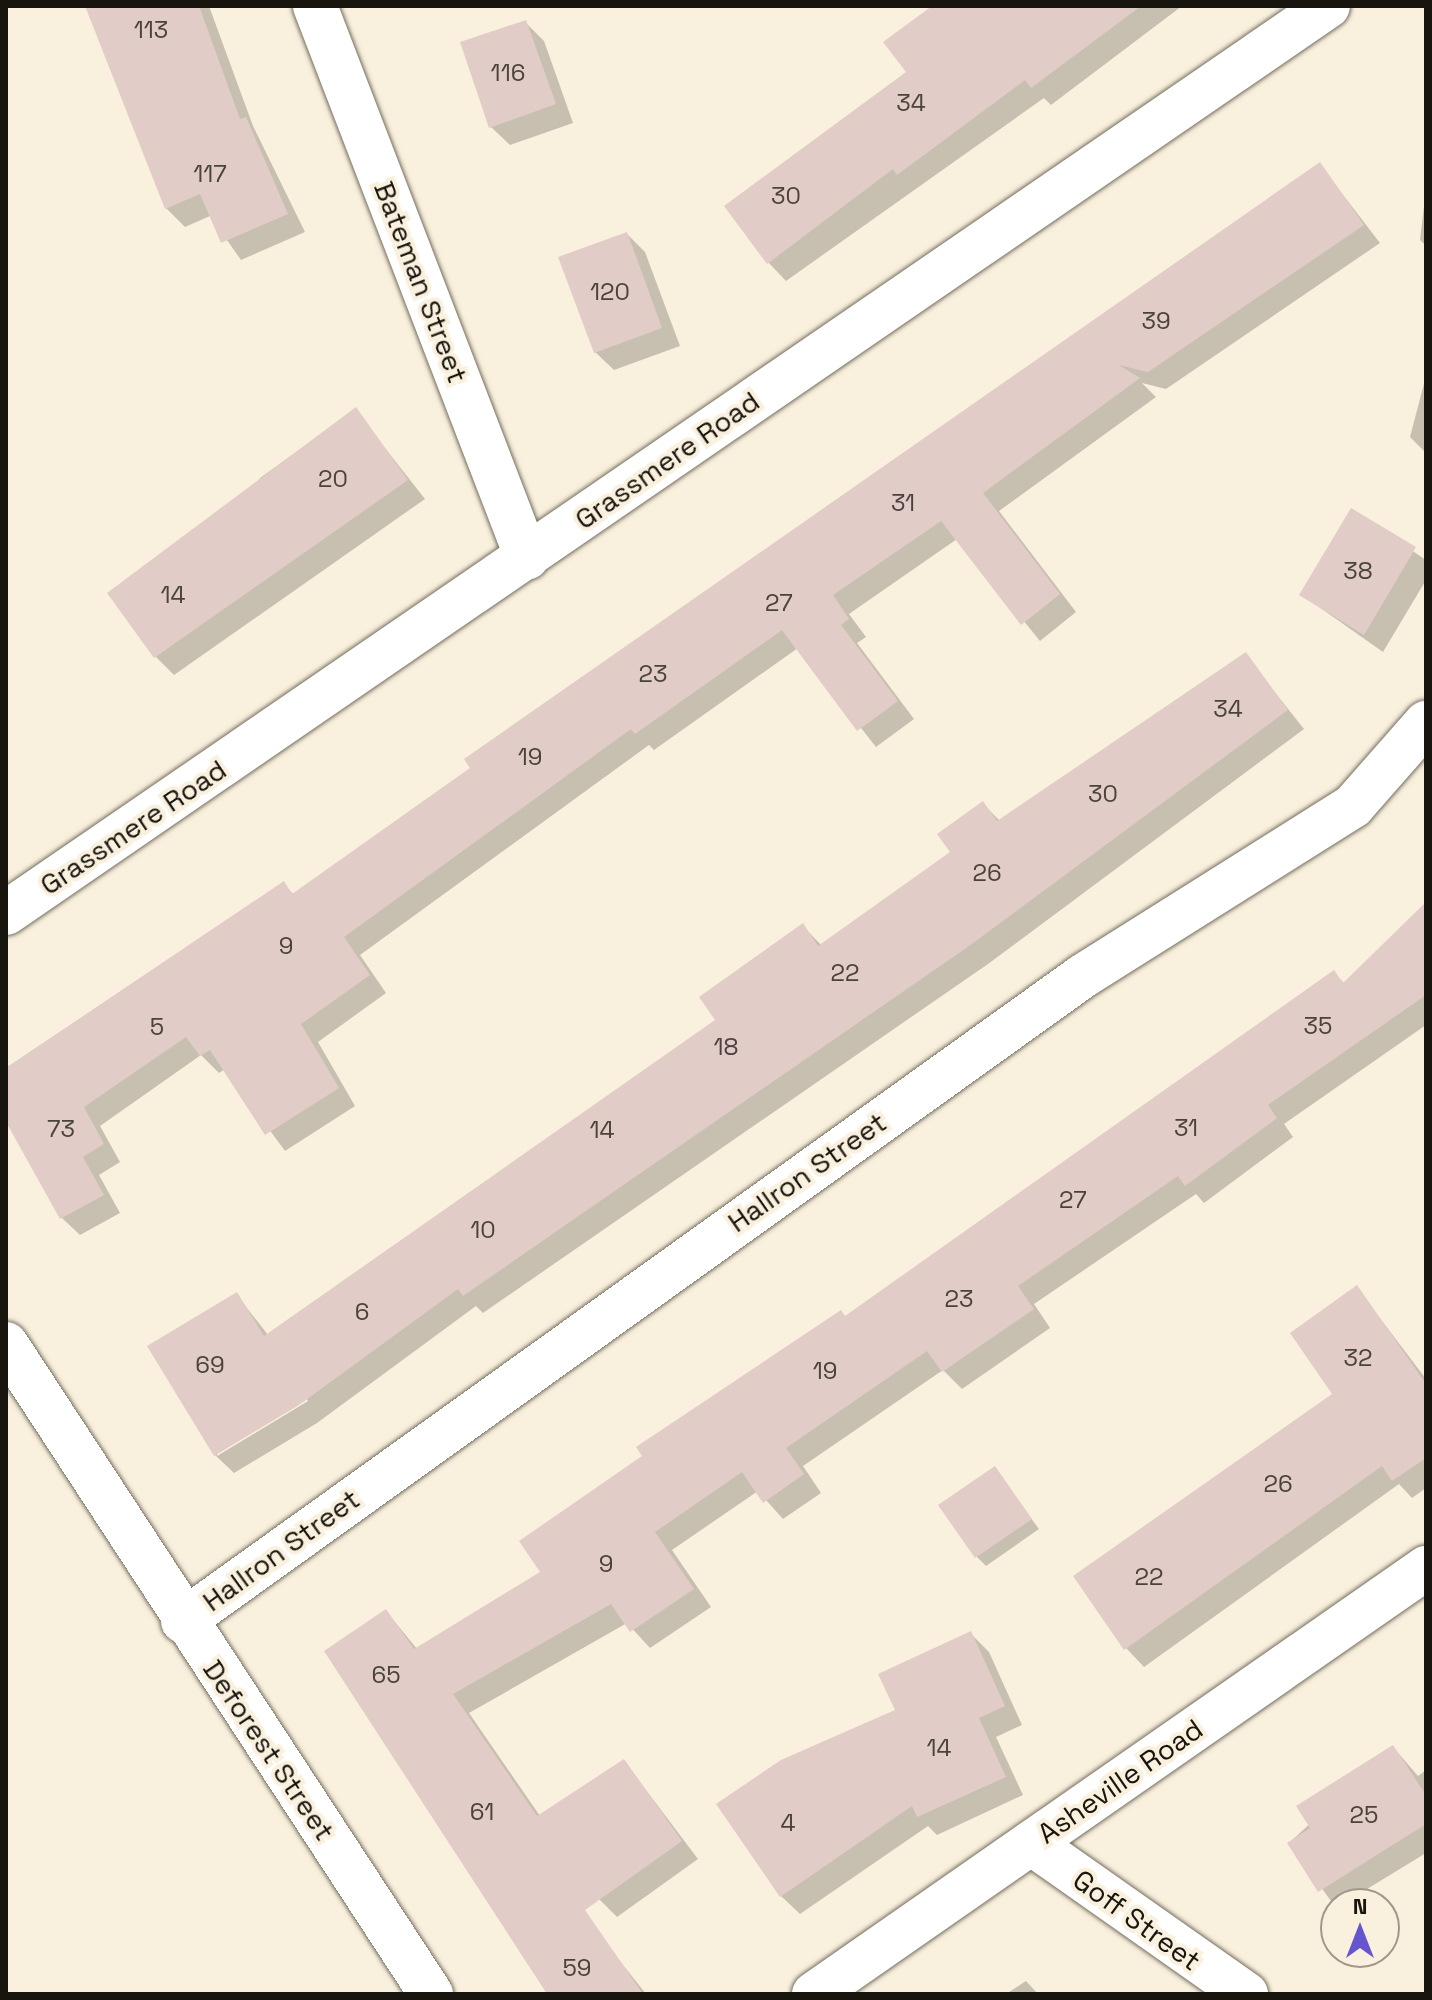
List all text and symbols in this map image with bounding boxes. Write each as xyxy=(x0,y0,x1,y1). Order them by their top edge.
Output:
house number: 113 xyxy=(134,16,168,44)
house number: 116 xyxy=(491,59,525,87)
house number: 34 xyxy=(896,89,926,117)
house number: 117 xyxy=(193,160,227,188)
street label: Bateman Street xyxy=(367,177,475,387)
house number: 30 xyxy=(771,182,801,210)
house number: 120 xyxy=(590,278,630,306)
house number: 39 xyxy=(1141,307,1171,335)
street label: Grassmere Road xyxy=(568,384,766,536)
house number: 20 xyxy=(318,465,348,493)
house number: 31 xyxy=(891,489,915,517)
house number: 38 xyxy=(1343,557,1373,585)
house number: 14 xyxy=(160,581,186,609)
house number: 27 xyxy=(765,589,793,617)
house number: 23 xyxy=(639,660,667,688)
house number: 34 xyxy=(1213,695,1243,723)
house number: 19 xyxy=(518,743,542,771)
street label: Grassmere Road xyxy=(34,752,232,902)
house number: 30 xyxy=(1088,780,1118,808)
house number: 26 xyxy=(972,859,1002,887)
house number: 9 xyxy=(279,932,293,960)
house number: 22 xyxy=(831,959,859,987)
house number: 35 xyxy=(1304,1012,1332,1040)
house number: 5 xyxy=(150,1013,164,1041)
house number: 18 xyxy=(714,1033,738,1061)
street label: Hallron Street xyxy=(721,1105,893,1239)
house number: 31 xyxy=(1174,1114,1198,1142)
house number: 73 xyxy=(47,1115,75,1143)
house number: 14 xyxy=(589,1116,615,1144)
house number: 27 xyxy=(1059,1186,1087,1214)
house number: 10 xyxy=(470,1216,496,1244)
house number: 23 xyxy=(945,1285,973,1313)
house number: 6 xyxy=(355,1298,369,1326)
house number: 32 xyxy=(1344,1344,1372,1372)
house number: 69 xyxy=(195,1351,225,1379)
house number: 19 xyxy=(813,1357,837,1385)
house number: 26 xyxy=(1263,1470,1293,1498)
street label: Hallron Street xyxy=(196,1482,366,1618)
house number: 9 xyxy=(599,1550,613,1578)
house number: 22 xyxy=(1135,1563,1163,1591)
street label: Deforest Street xyxy=(196,1653,342,1847)
house number: 65 xyxy=(371,1661,401,1689)
street label: Asheville Road xyxy=(1031,1712,1209,1850)
house number: 14 xyxy=(926,1734,952,1762)
house number: 61 xyxy=(470,1798,494,1826)
house number: 25 xyxy=(1350,1801,1378,1829)
house number: 4 xyxy=(781,1809,795,1837)
street label: Goff Street xyxy=(1067,1863,1207,1977)
north arrow xyxy=(1320,1888,1400,1968)
text: N xyxy=(1353,1892,1367,1920)
house number: 59 xyxy=(562,1954,592,1982)

